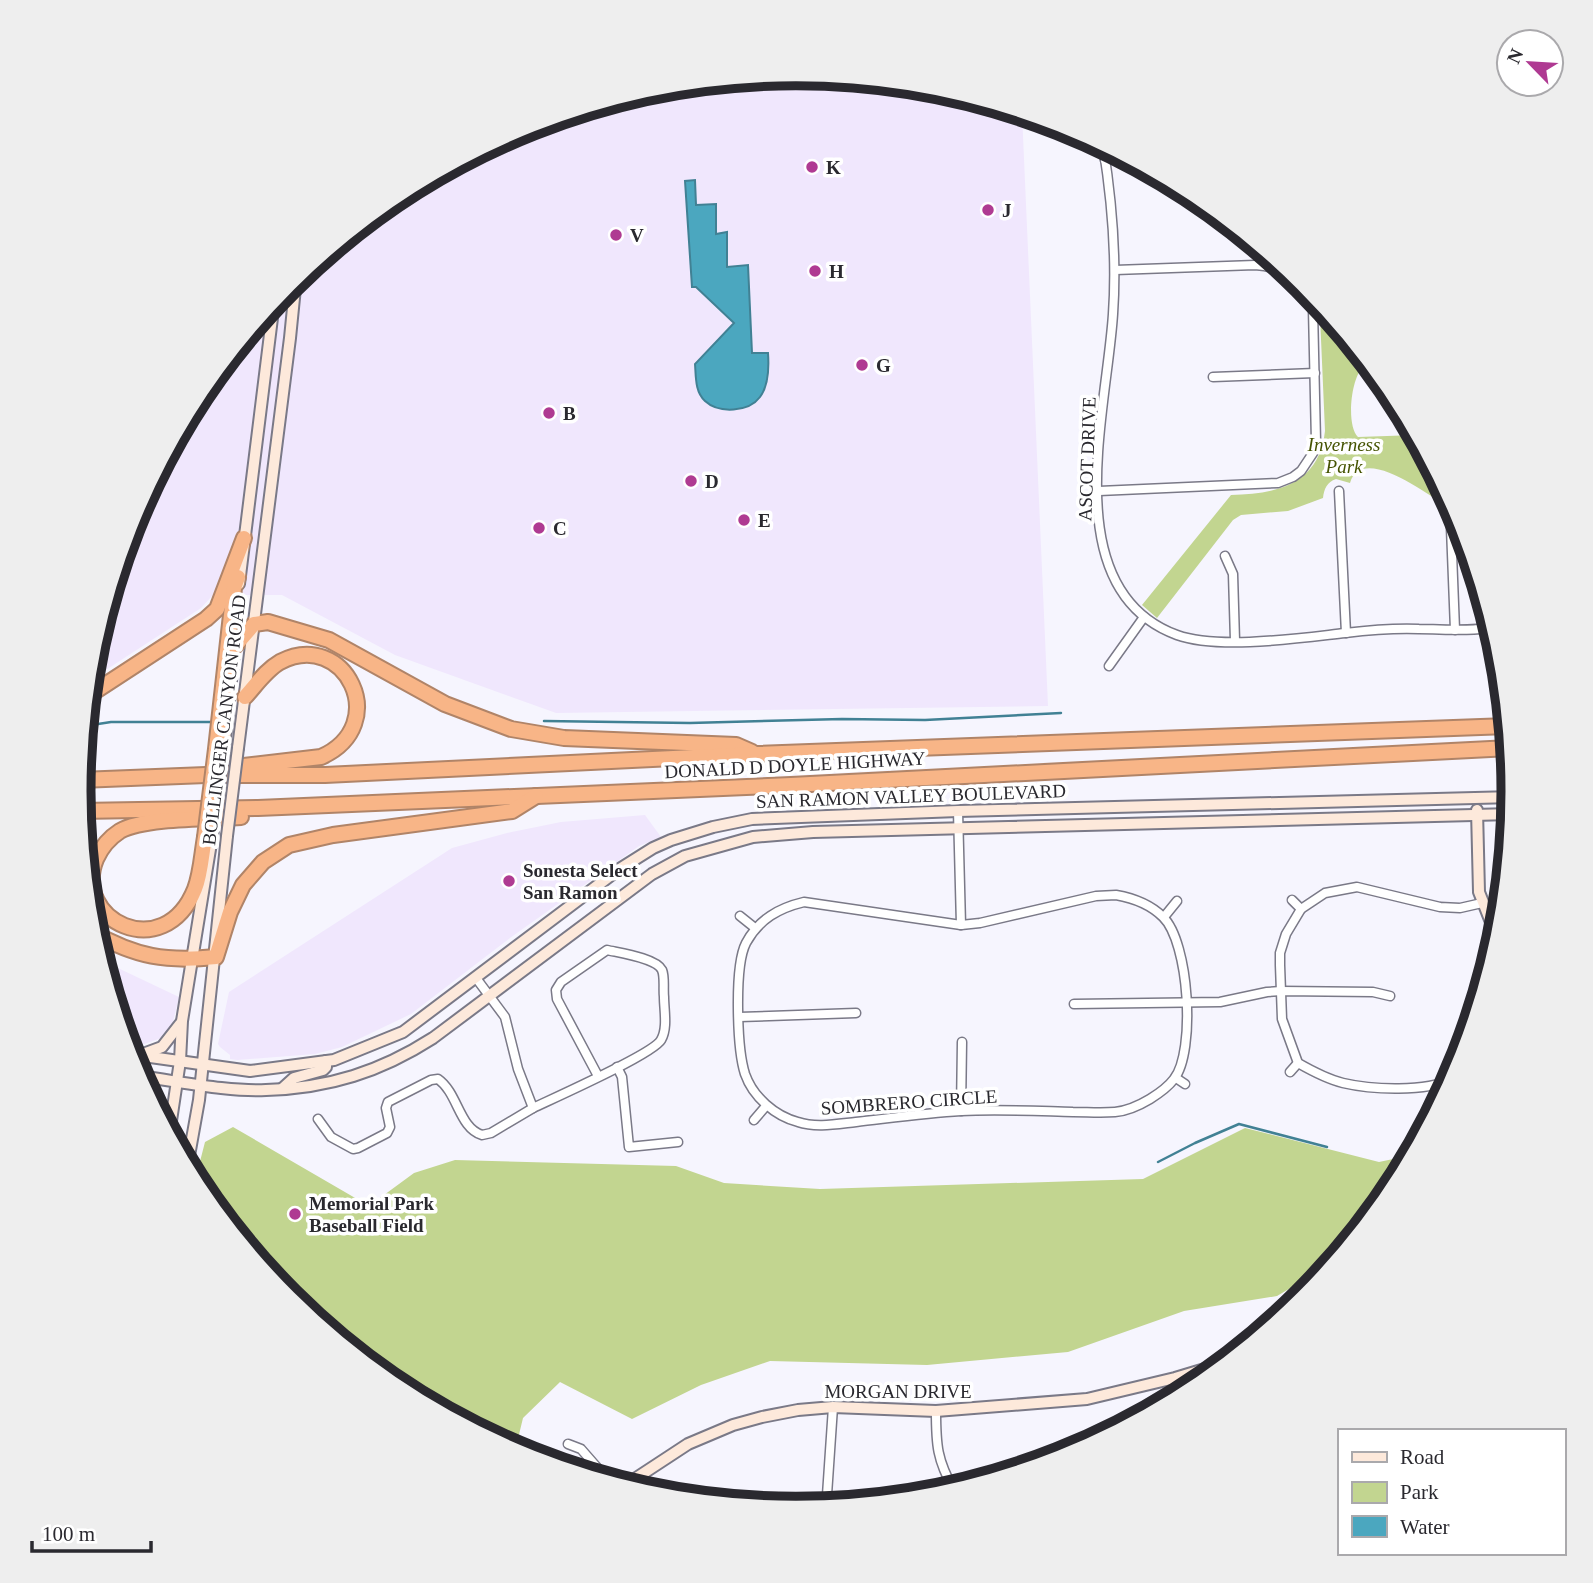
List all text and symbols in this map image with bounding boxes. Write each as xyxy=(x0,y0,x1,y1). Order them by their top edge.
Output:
north arrow xyxy=(1495,28,1565,98)
text: N xyxy=(1503,45,1528,67)
place label: K xyxy=(826,157,841,178)
marker: K xyxy=(804,159,820,175)
place label: J xyxy=(1002,200,1012,221)
marker: J xyxy=(980,202,996,218)
place label: V xyxy=(630,225,644,246)
marker: V xyxy=(608,227,624,243)
place label: H xyxy=(829,261,844,282)
marker: H xyxy=(807,263,823,279)
place label: G xyxy=(876,355,891,376)
marker: G xyxy=(854,357,870,373)
street label: ASCOT DRIVE xyxy=(1074,396,1100,522)
place label: B xyxy=(563,403,576,424)
marker: B xyxy=(541,405,557,421)
park label: Inverness Park xyxy=(1307,434,1380,477)
place label: D xyxy=(705,471,719,492)
marker: D xyxy=(683,473,699,489)
place label: E xyxy=(758,510,771,531)
marker: E xyxy=(736,512,752,528)
place label: C xyxy=(553,518,567,539)
marker: C xyxy=(531,520,547,536)
street label: BOLLINGER CANYON ROAD xyxy=(198,594,250,846)
street label: DONALD D DOYLE HIGHWAY xyxy=(664,748,926,782)
street label: SAN RAMON VALLEY BOULEVARD xyxy=(756,780,1066,812)
place label: Sonesta Select San Ramon xyxy=(523,860,638,903)
marker: Sonesta Select San Ramon xyxy=(501,873,517,889)
street label: SOMBRERO CIRCLE xyxy=(820,1085,998,1119)
place label: Memorial Park Baseball Field xyxy=(309,1193,434,1236)
marker: Memorial Park Baseball Field xyxy=(287,1206,303,1222)
street label: MORGAN DRIVE xyxy=(824,1381,972,1402)
legend xyxy=(1338,1429,1565,1555)
text: Road xyxy=(1400,1445,1445,1469)
text: Park xyxy=(1400,1480,1439,1504)
scale bar xyxy=(32,1510,150,1554)
text: Water xyxy=(1400,1515,1450,1539)
text: 100 m xyxy=(42,1522,95,1546)

